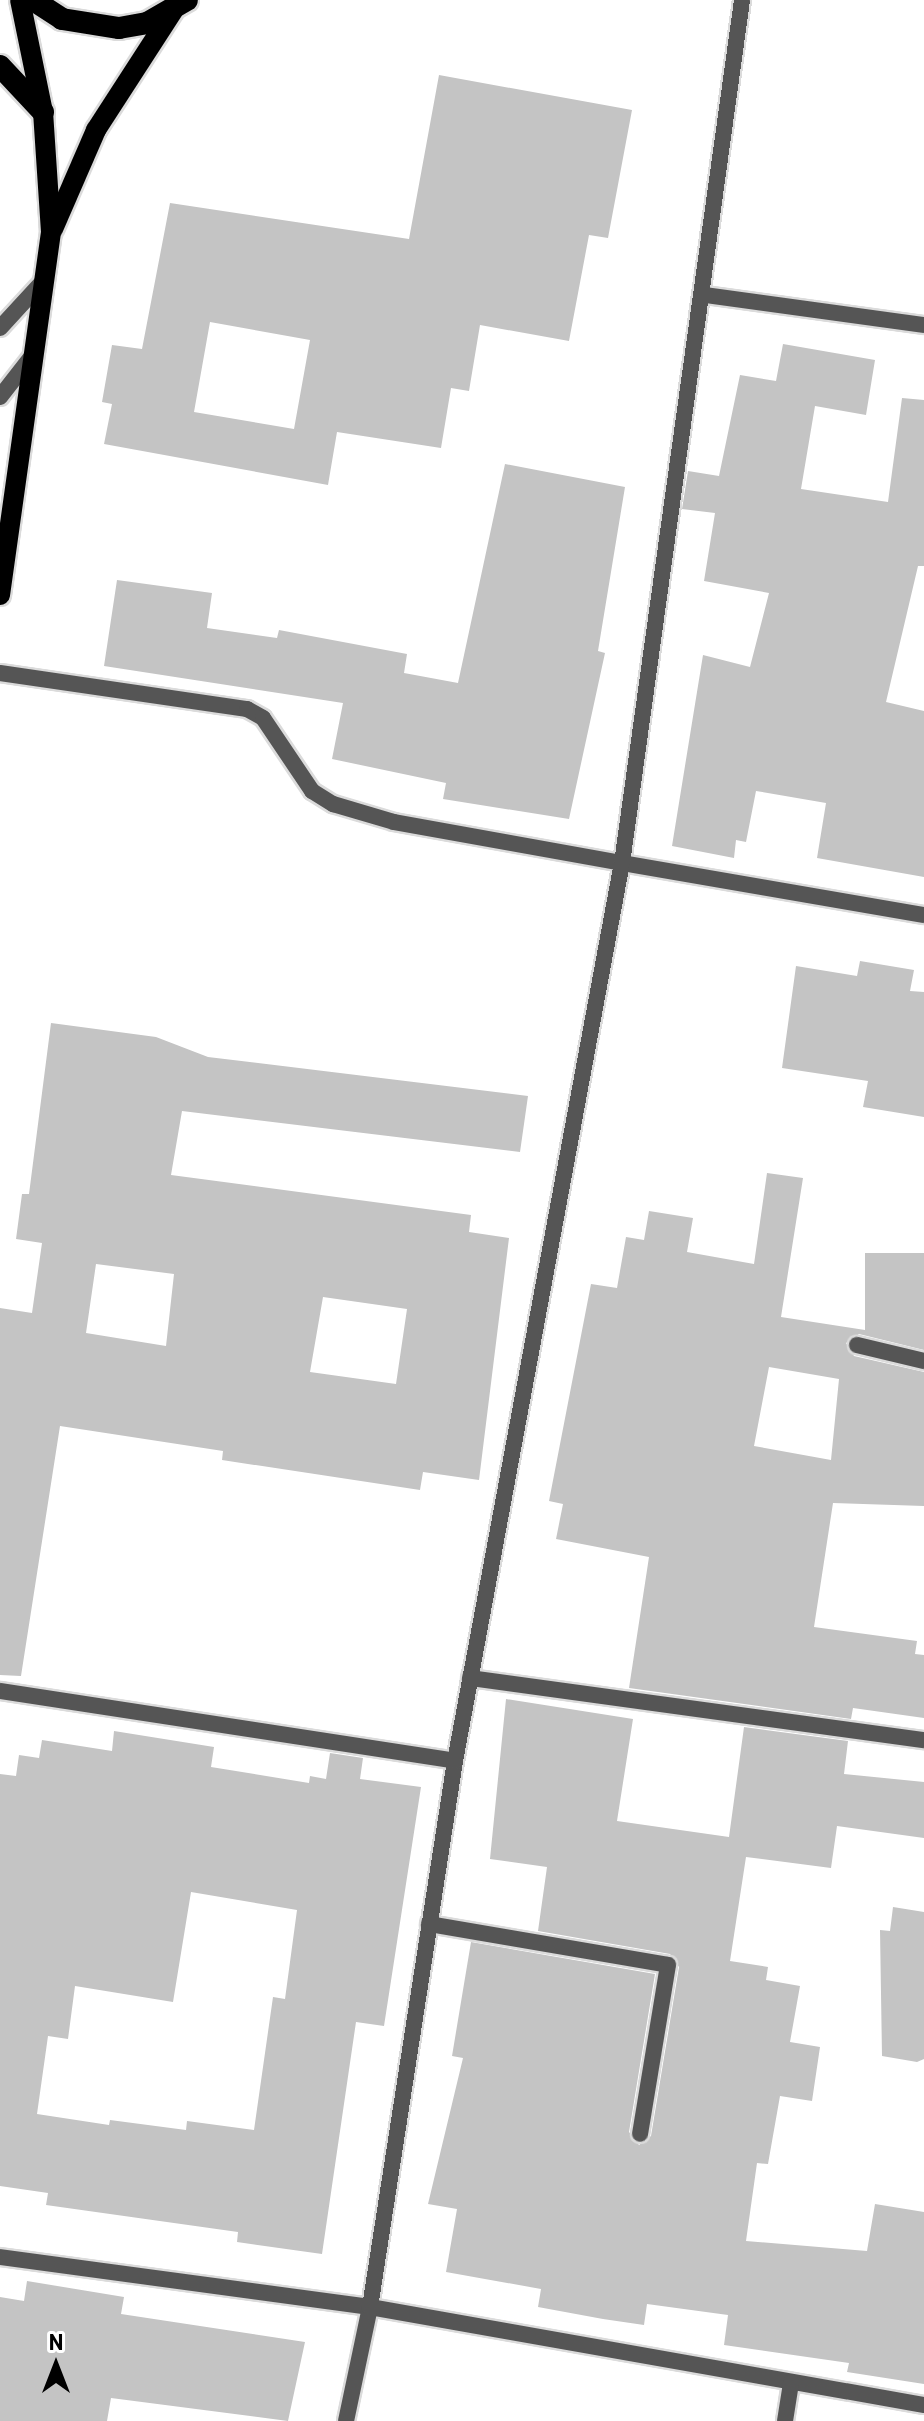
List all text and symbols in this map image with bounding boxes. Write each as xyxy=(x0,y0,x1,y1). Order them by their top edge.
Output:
north arrow xyxy=(16,2325,96,2405)
text: N xyxy=(49,2328,63,2354)

